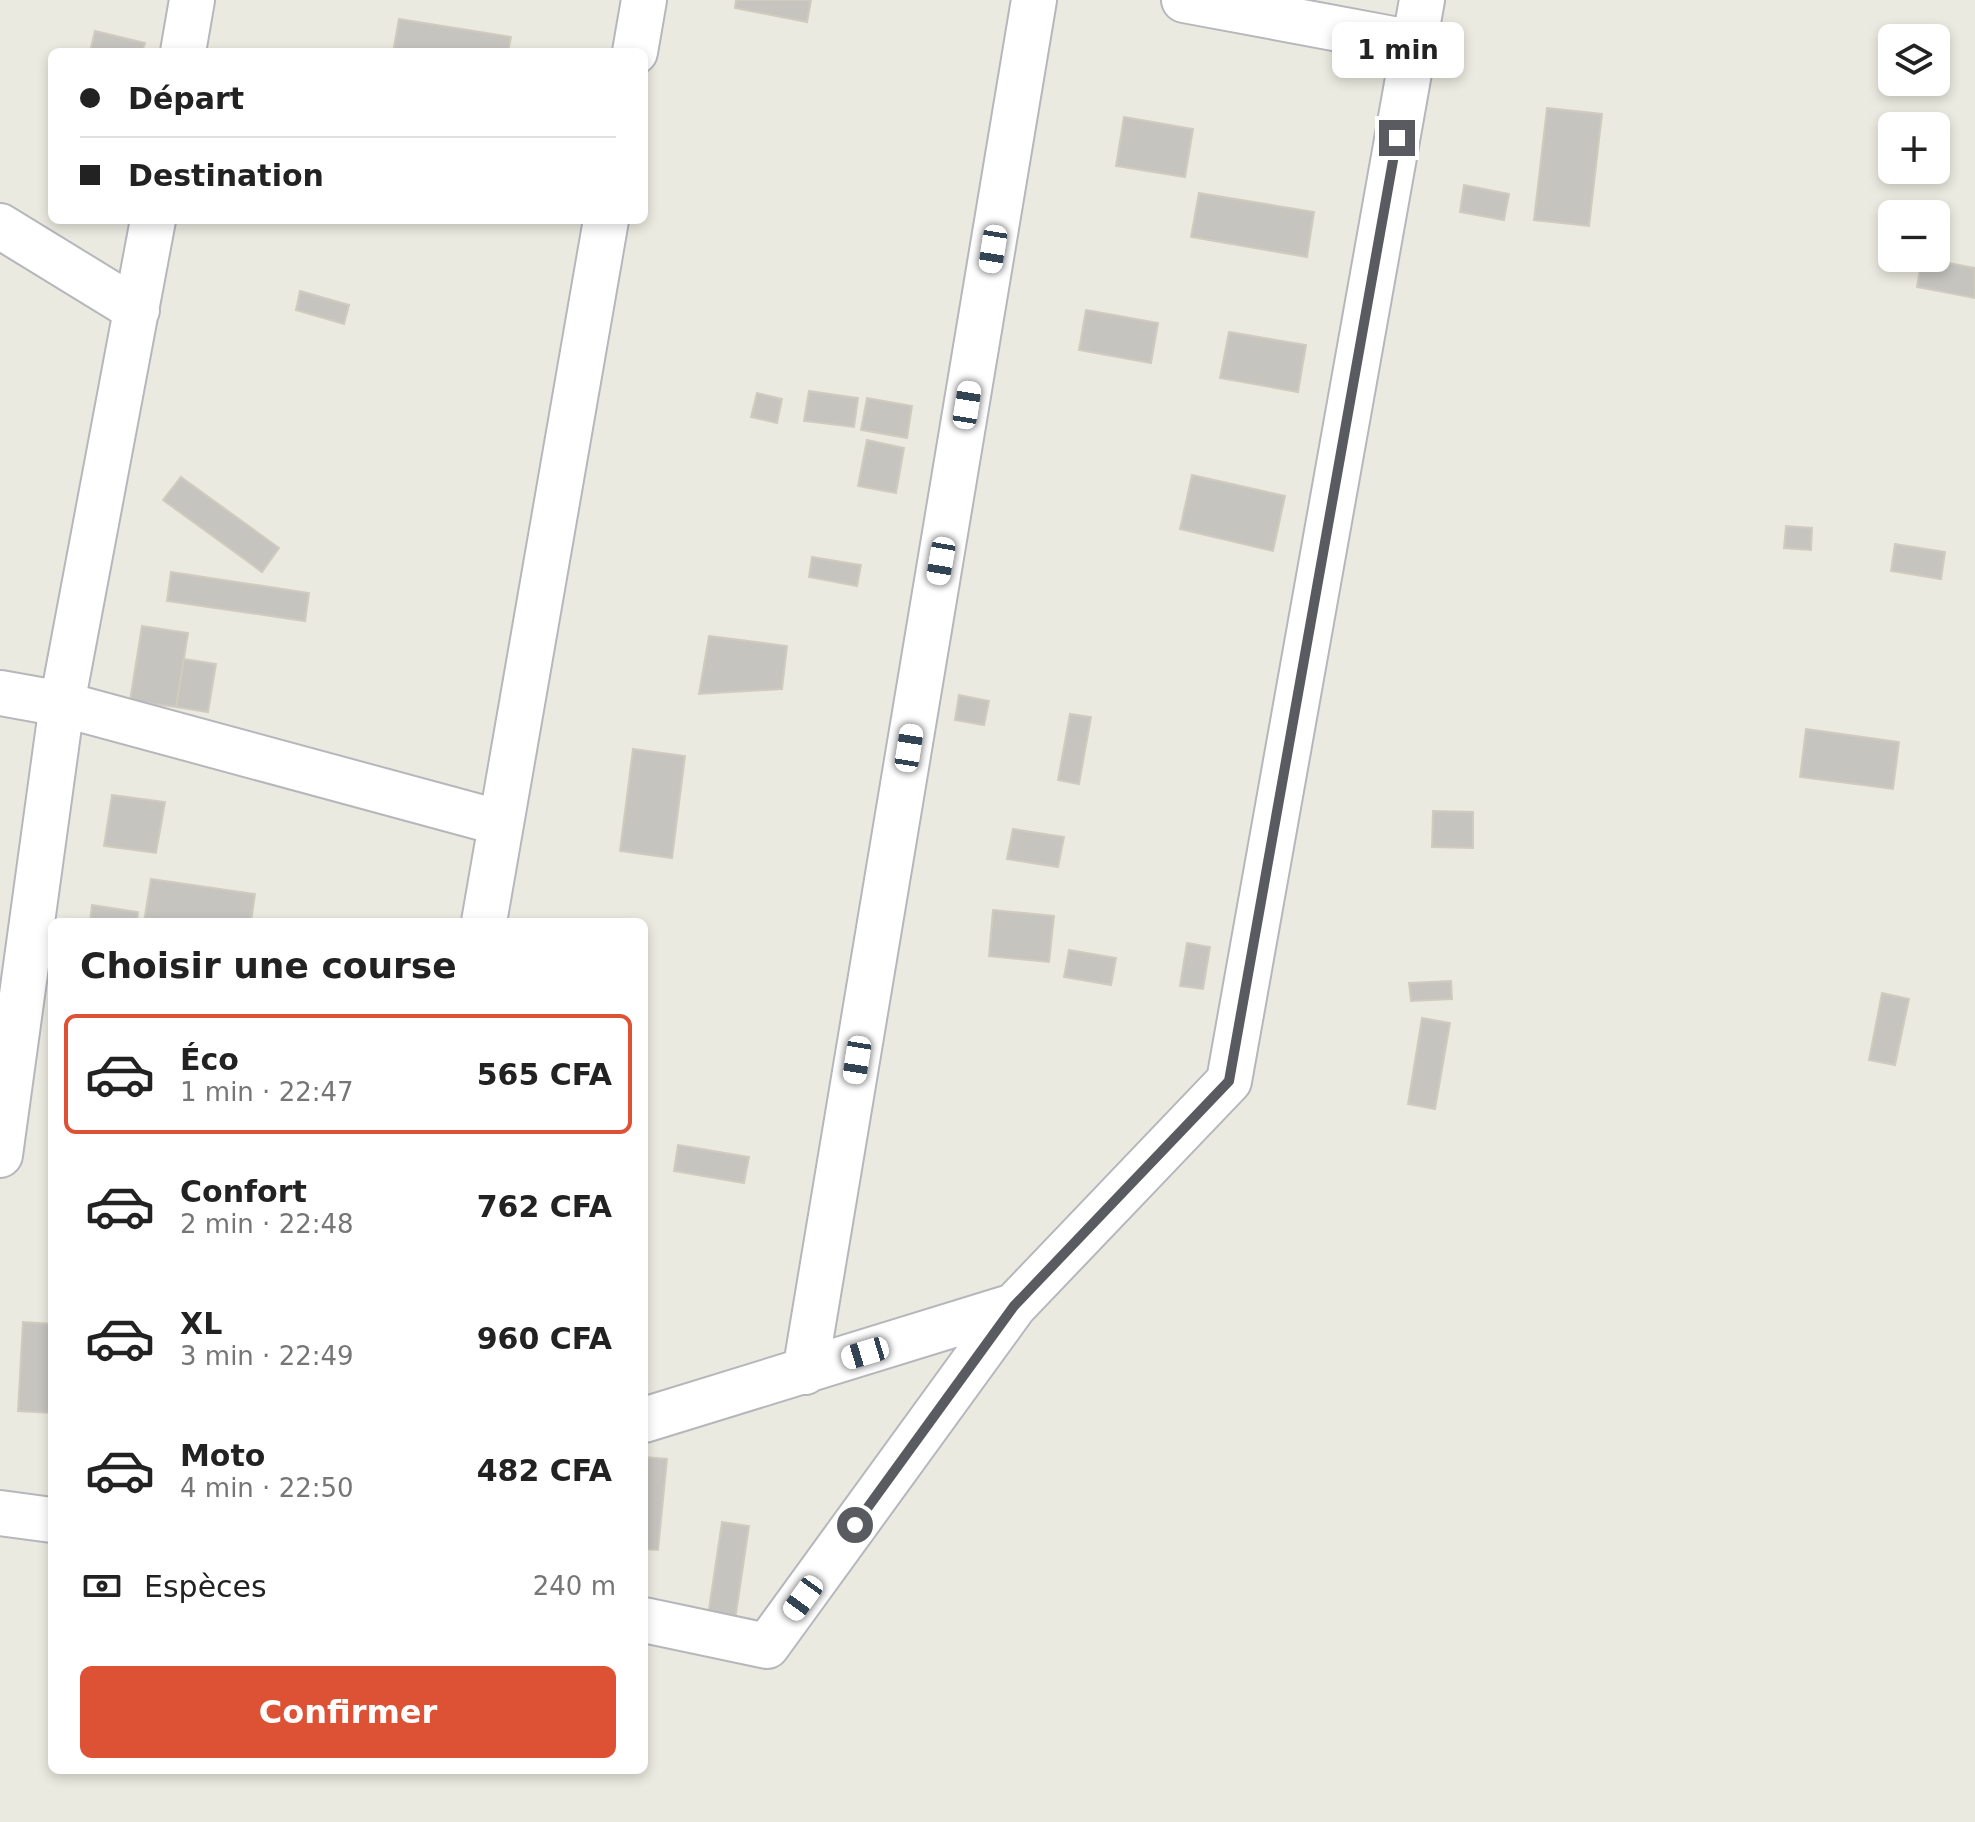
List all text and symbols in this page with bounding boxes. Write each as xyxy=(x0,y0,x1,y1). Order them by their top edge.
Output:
callout: 1 min xyxy=(1331,22,1463,78)
map controls xyxy=(1878,24,1950,272)
button: layers xyxy=(1878,24,1950,96)
text: 1 min xyxy=(1357,35,1439,65)
text: Départ xyxy=(128,81,244,116)
button: + xyxy=(1878,112,1950,184)
route end xyxy=(1379,120,1415,156)
text: Destination xyxy=(128,158,324,193)
button: − xyxy=(1878,200,1950,272)
car xyxy=(977,223,1009,275)
car xyxy=(951,379,983,431)
car xyxy=(925,535,957,587)
car xyxy=(893,722,925,774)
text: Choisir une course xyxy=(80,945,457,986)
car xyxy=(841,1034,873,1086)
icon: car xyxy=(84,1038,156,1110)
text: Éco xyxy=(180,1042,239,1077)
text: 565 CFA xyxy=(477,1057,612,1092)
text: 1 min · 22:47 xyxy=(180,1077,354,1107)
icon: car xyxy=(84,1170,156,1242)
text: Confort xyxy=(180,1174,307,1209)
text: 762 CFA xyxy=(477,1189,612,1224)
text: 2 min · 22:48 xyxy=(180,1209,354,1239)
icon: car xyxy=(84,1302,156,1374)
text: XL xyxy=(180,1306,222,1341)
text: 960 CFA xyxy=(477,1321,612,1356)
car xyxy=(839,1335,891,1371)
text: 3 min · 22:49 xyxy=(180,1341,354,1371)
icon: car xyxy=(84,1434,156,1506)
text: Moto xyxy=(180,1438,265,1473)
text: 482 CFA xyxy=(477,1453,612,1488)
text: 4 min · 22:50 xyxy=(180,1473,354,1503)
route start xyxy=(837,1507,873,1543)
icon: cash xyxy=(80,1564,124,1608)
text: Espèces xyxy=(144,1569,267,1604)
text: 240 m xyxy=(533,1571,616,1601)
car xyxy=(779,1572,827,1624)
button: Confirmer xyxy=(80,1666,616,1758)

